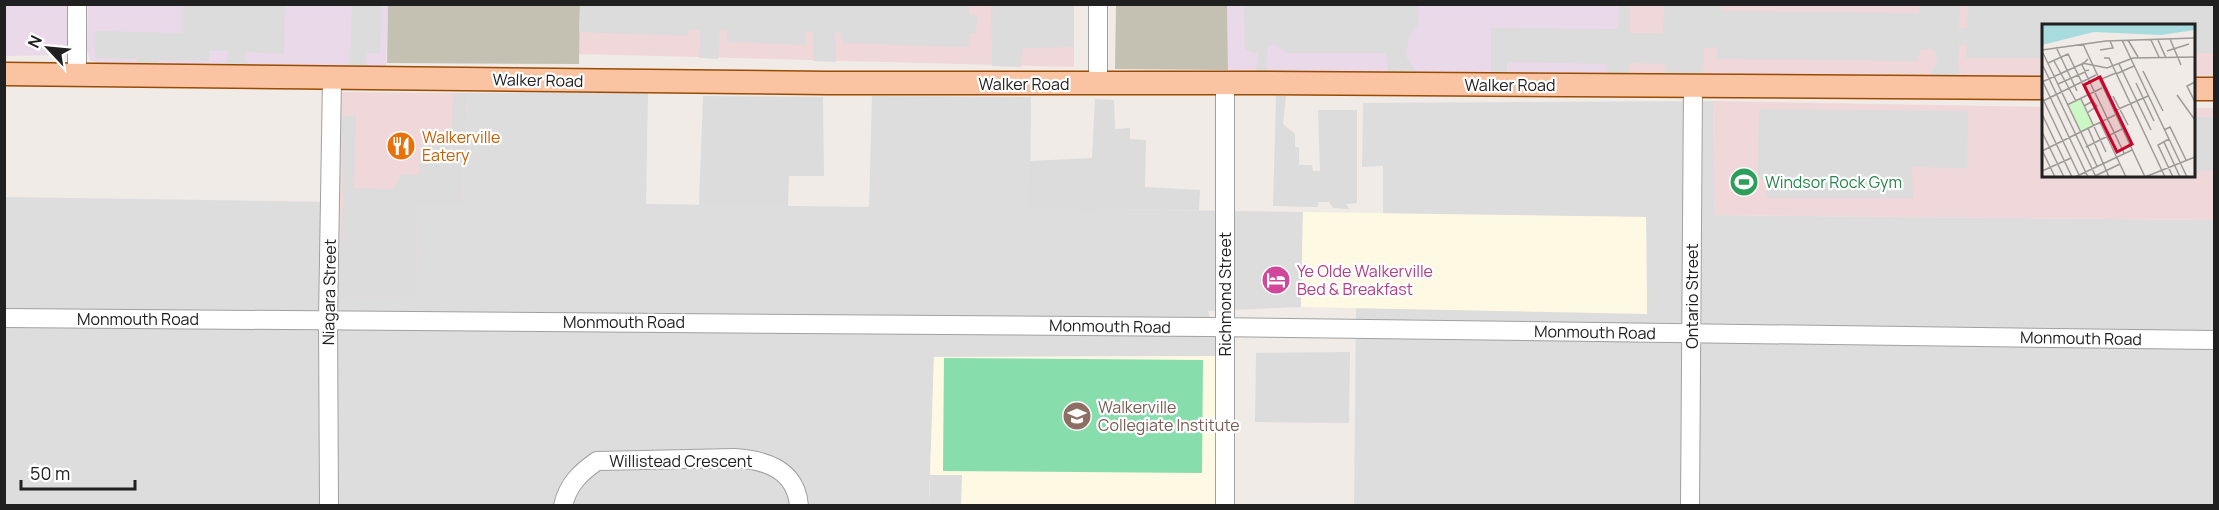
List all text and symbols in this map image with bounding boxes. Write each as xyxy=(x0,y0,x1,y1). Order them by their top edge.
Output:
north arrow xyxy=(18,18,78,78)
inset map xyxy=(2042,24,2195,177)
text: N xyxy=(22,31,47,51)
street label: Walker Road xyxy=(492,68,584,92)
street label: Walker Road xyxy=(979,73,1069,95)
street label: Walker Road xyxy=(1465,74,1555,96)
place label: Walkerville Eatery xyxy=(422,126,500,166)
restaurant icon: Walkerville Eatery xyxy=(385,130,417,162)
sports icon: Windsor Rock Gym xyxy=(1728,166,1760,198)
place label: Windsor Rock Gym xyxy=(1765,171,1902,193)
street label: Richmond Street xyxy=(1214,232,1236,356)
street label: Niagara Street xyxy=(317,239,341,345)
street label: Ontario Street xyxy=(1681,243,1703,349)
place label: Ye Olde Walkerville Bed & Breakfast xyxy=(1297,260,1433,300)
hotel icon: Ye Olde Walkerville Bed & Breakfast xyxy=(1260,264,1292,296)
street label: Monmouth Road xyxy=(77,308,199,330)
street label: Monmouth Road xyxy=(563,311,685,333)
street label: Monmouth Road xyxy=(1049,314,1171,338)
street label: Monmouth Road xyxy=(1534,320,1656,344)
street label: Monmouth Road xyxy=(2020,326,2142,350)
place label: Walkerville Collegiate Institute xyxy=(1098,396,1240,436)
school or university icon: Walkerville Collegiate Institute xyxy=(1061,400,1093,432)
street label: Willistead Crescent xyxy=(609,450,753,472)
scale bar xyxy=(21,453,135,491)
text: 50 m xyxy=(30,461,70,485)

